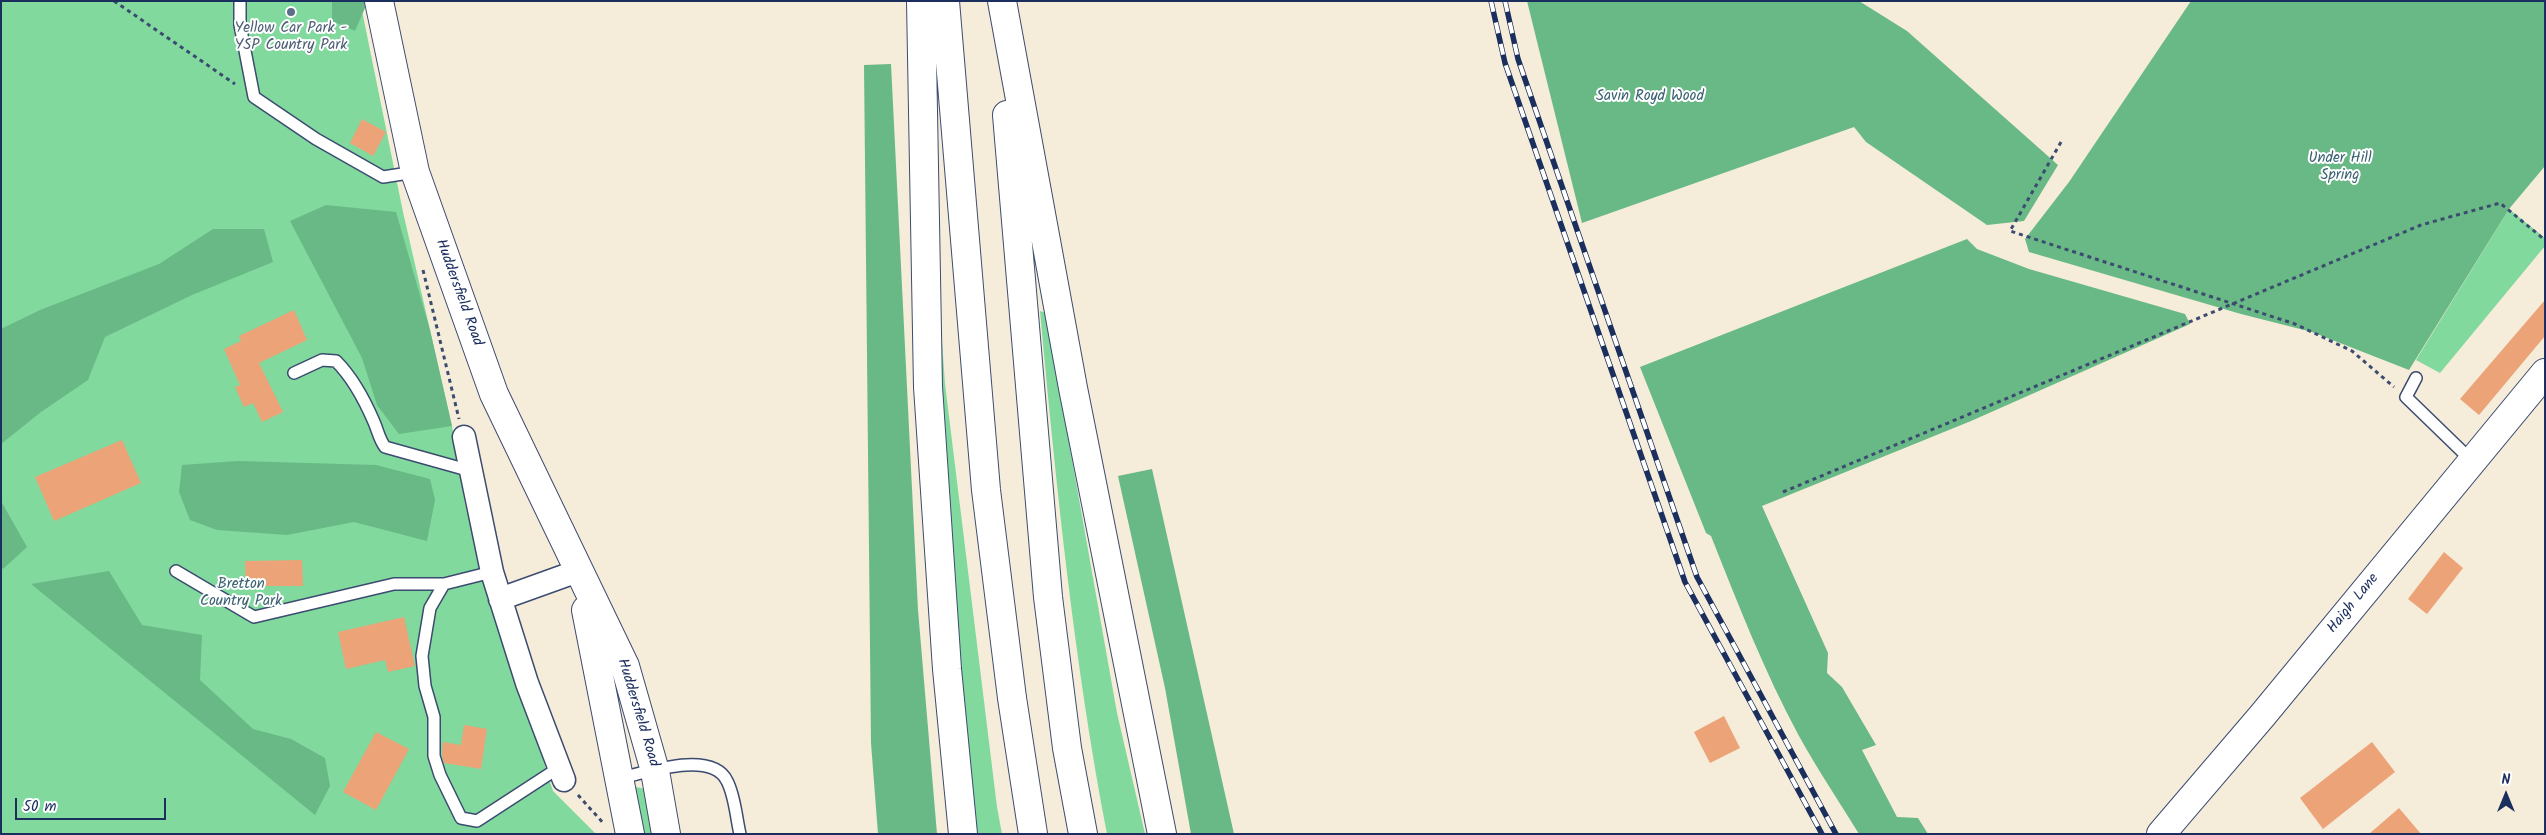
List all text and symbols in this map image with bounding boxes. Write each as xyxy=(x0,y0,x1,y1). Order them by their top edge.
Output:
marker: Yellow Car Park - YSP Country Park xyxy=(285,6,297,18)
place label: Yellow Car Park - YSP Country Park xyxy=(235,20,347,55)
park label: Savin Royd Wood xyxy=(1596,88,1704,106)
park label: Under Hill Spring xyxy=(2308,150,2372,185)
street label: Huddersfield Road xyxy=(430,237,486,349)
street label: Haigh Lane xyxy=(2324,570,2384,638)
park label: Bretton Country Park xyxy=(200,576,282,611)
street label: Huddersfield Road xyxy=(612,657,662,769)
text: N xyxy=(2502,769,2510,791)
north arrow xyxy=(2481,770,2531,820)
scale bar xyxy=(18,788,169,820)
text: 50 m xyxy=(23,795,57,819)

